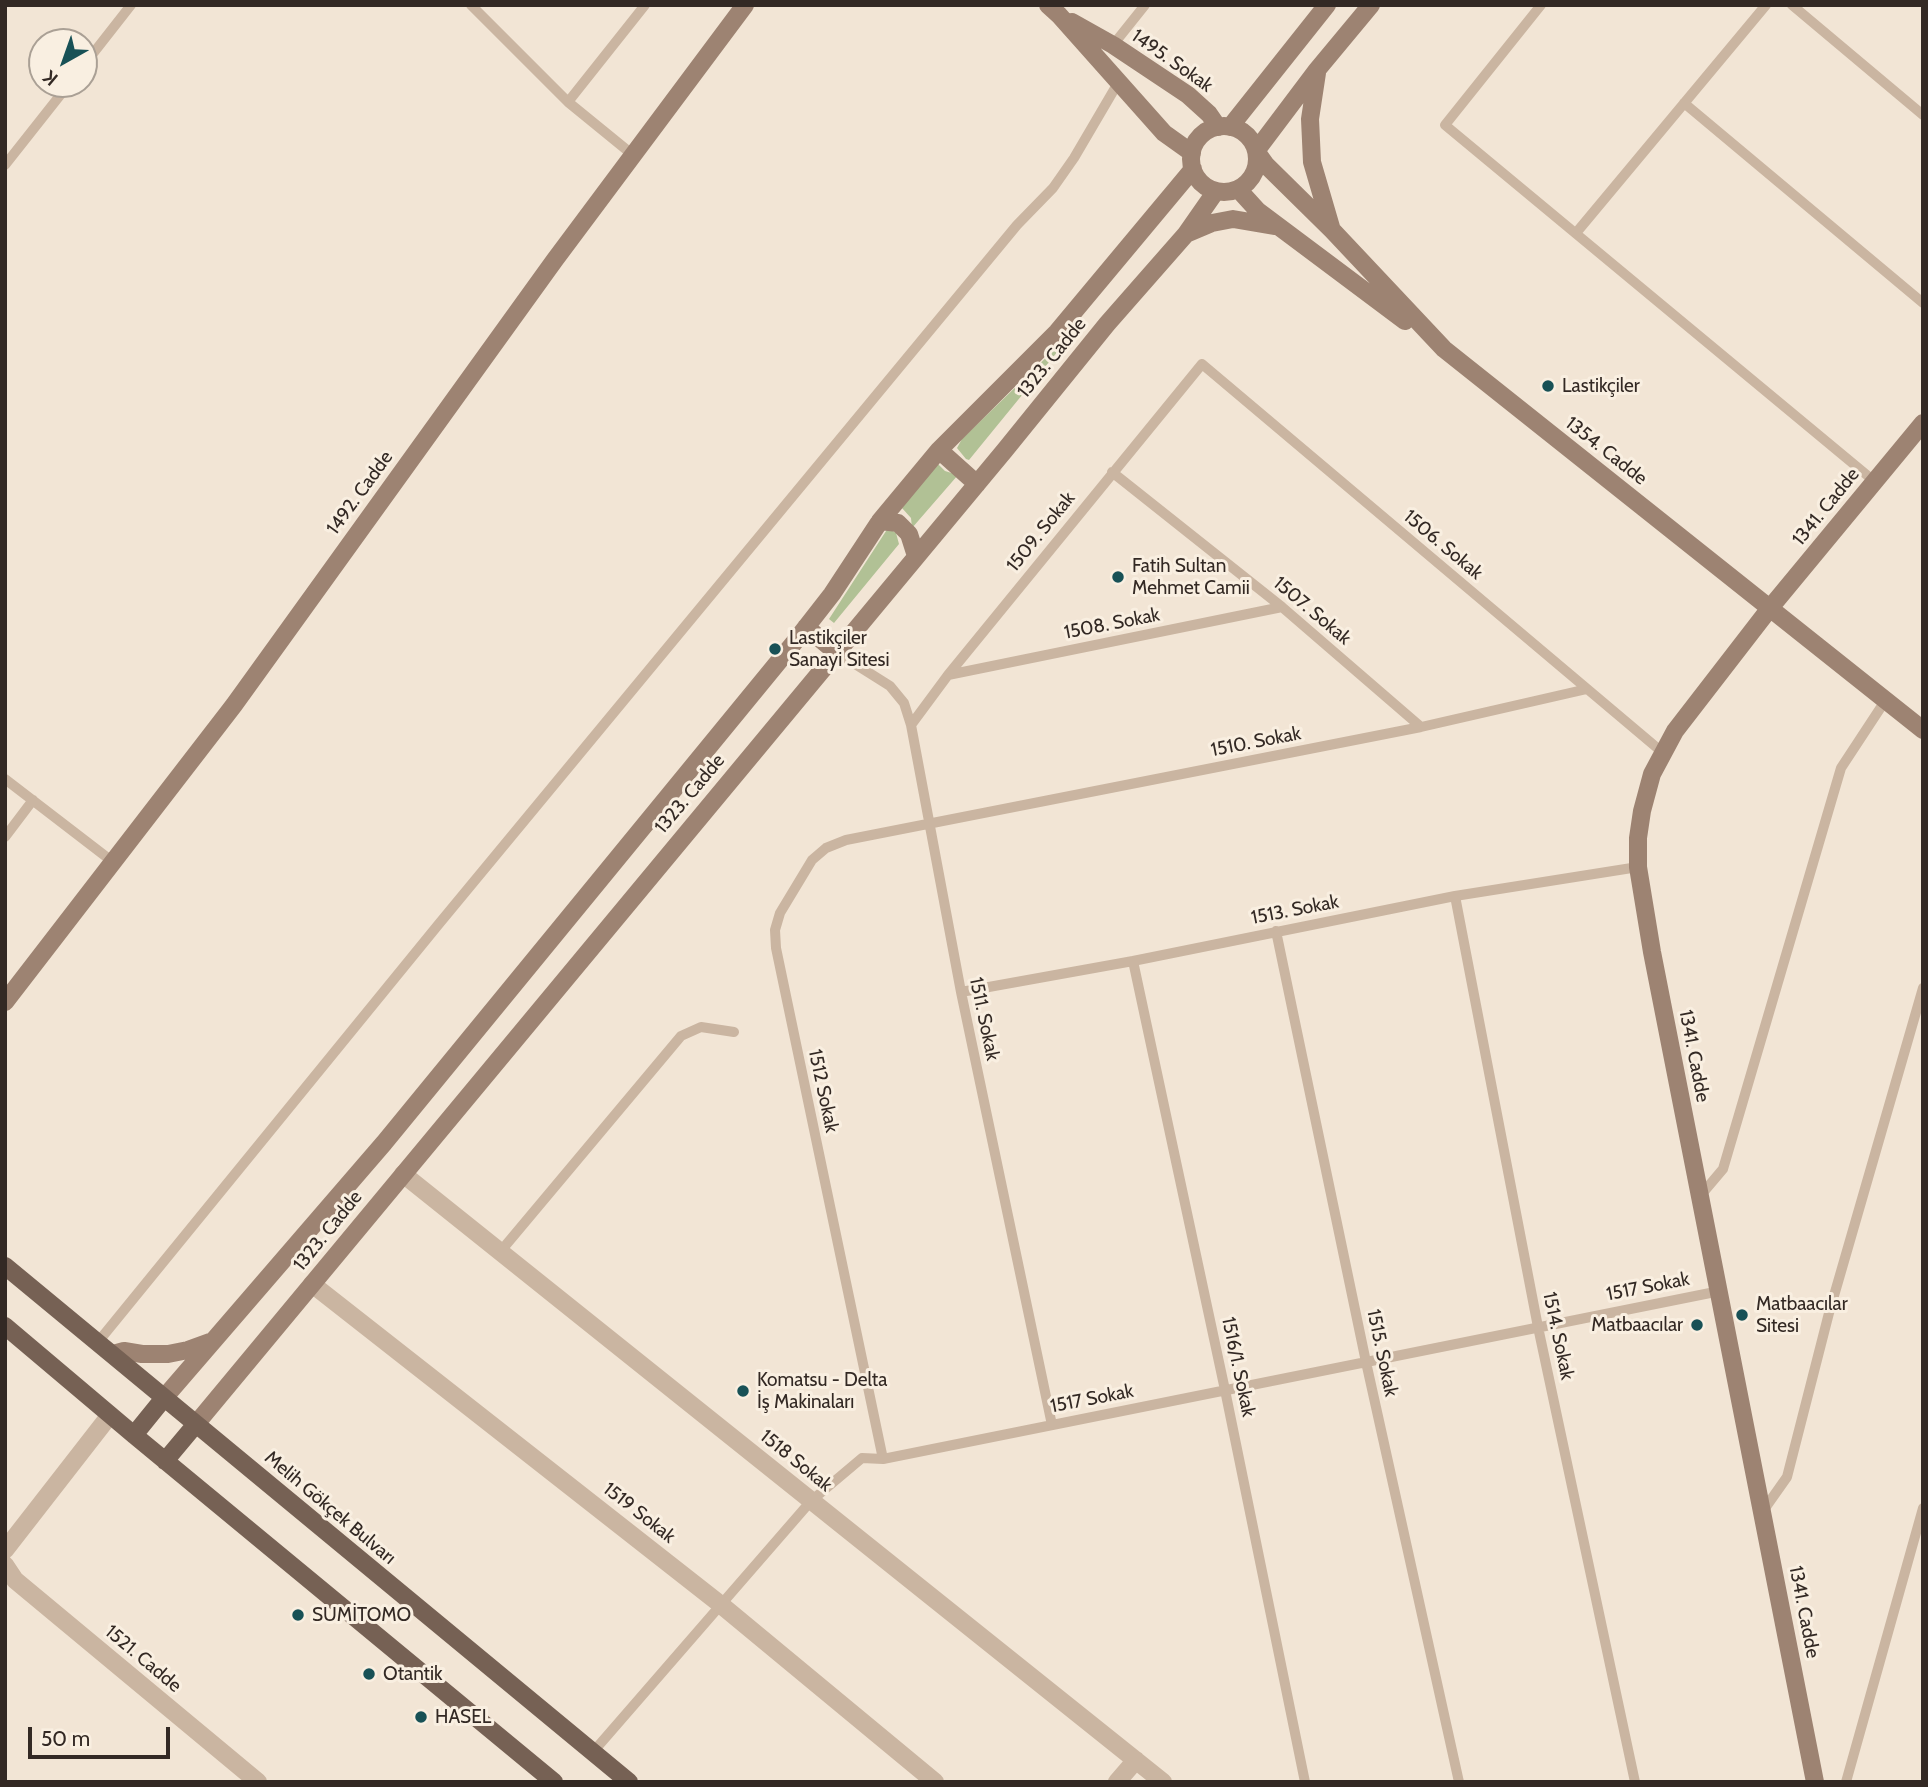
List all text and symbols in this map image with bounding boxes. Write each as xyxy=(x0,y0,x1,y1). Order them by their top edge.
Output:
street label: 1495. Sokak xyxy=(1127,25,1217,97)
north arrow xyxy=(28,28,98,98)
text: K xyxy=(39,65,62,91)
street label: 1323. Cadde xyxy=(1013,313,1091,403)
place label: Lastikçiler xyxy=(1562,375,1640,397)
marker: Lastikçiler xyxy=(1540,378,1556,394)
street label: 1354. Cadde xyxy=(1561,412,1651,490)
street label: 1492. Cadde xyxy=(322,447,398,539)
street label: 1341. Cadde xyxy=(1788,463,1864,551)
street label: 1509. Sokak xyxy=(1002,488,1080,576)
street label: 1506. Sokak xyxy=(1399,505,1487,585)
place label: Fatih Sultan Mehmet Camii xyxy=(1132,555,1250,599)
marker: Fatih Sultan Mehmet Camii xyxy=(1110,569,1126,585)
street label: 1507. Sokak xyxy=(1269,572,1355,650)
street label: 1508. Sokak xyxy=(1062,604,1162,644)
place label: Lastikçiler Sanayi Sitesi xyxy=(789,627,889,671)
marker: Lastikçiler Sanayi Sitesi xyxy=(767,641,783,657)
street label: 1510. Sokak xyxy=(1209,722,1303,762)
street label: 1323. Cadde xyxy=(650,750,730,838)
street label: 1513. Sokak xyxy=(1249,890,1341,930)
street label: 1511. Sokak xyxy=(964,975,1004,1063)
street label: 1341. Cadde xyxy=(1674,1008,1714,1104)
street label: 1512 Sokak xyxy=(803,1047,843,1135)
street label: 1323. Cadde xyxy=(289,1186,367,1276)
street label: 1517 Sokak xyxy=(1605,1268,1691,1306)
street label: 1514. Sokak xyxy=(1538,1290,1578,1382)
place label: Matbaacılar Sitesi xyxy=(1756,1293,1848,1337)
street label: 1515. Sokak xyxy=(1362,1307,1402,1399)
marker: Matbaacılar Sitesi xyxy=(1734,1307,1750,1323)
place label: Matbaacılar xyxy=(1591,1314,1683,1336)
street label: 1516/1. Sokak xyxy=(1216,1315,1260,1419)
marker: Matbaacılar xyxy=(1689,1317,1705,1333)
place label: Komatsu - Delta İş Makinaları xyxy=(757,1369,887,1413)
street label: 1517 Sokak xyxy=(1049,1380,1135,1418)
marker: Komatsu - Delta İş Makinaları xyxy=(735,1383,751,1399)
street label: 1518 Sokak xyxy=(755,1425,837,1497)
street label: Melih Gökçek Bulvarı xyxy=(260,1447,400,1569)
street label: 1519 Sokak xyxy=(598,1478,680,1548)
street label: 1341. Cadde xyxy=(1784,1564,1824,1660)
place label: SUMİTOMO xyxy=(312,1604,411,1626)
marker: SUMİTOMO xyxy=(290,1607,306,1623)
street label: 1521. Cadde xyxy=(100,1621,186,1697)
place label: Otantik xyxy=(383,1663,443,1685)
marker: Otantik xyxy=(361,1666,377,1682)
place label: HASEL xyxy=(435,1706,491,1728)
marker: HASEL xyxy=(413,1709,429,1725)
scale bar xyxy=(32,1714,173,1758)
text: 50 m xyxy=(41,1726,90,1751)

